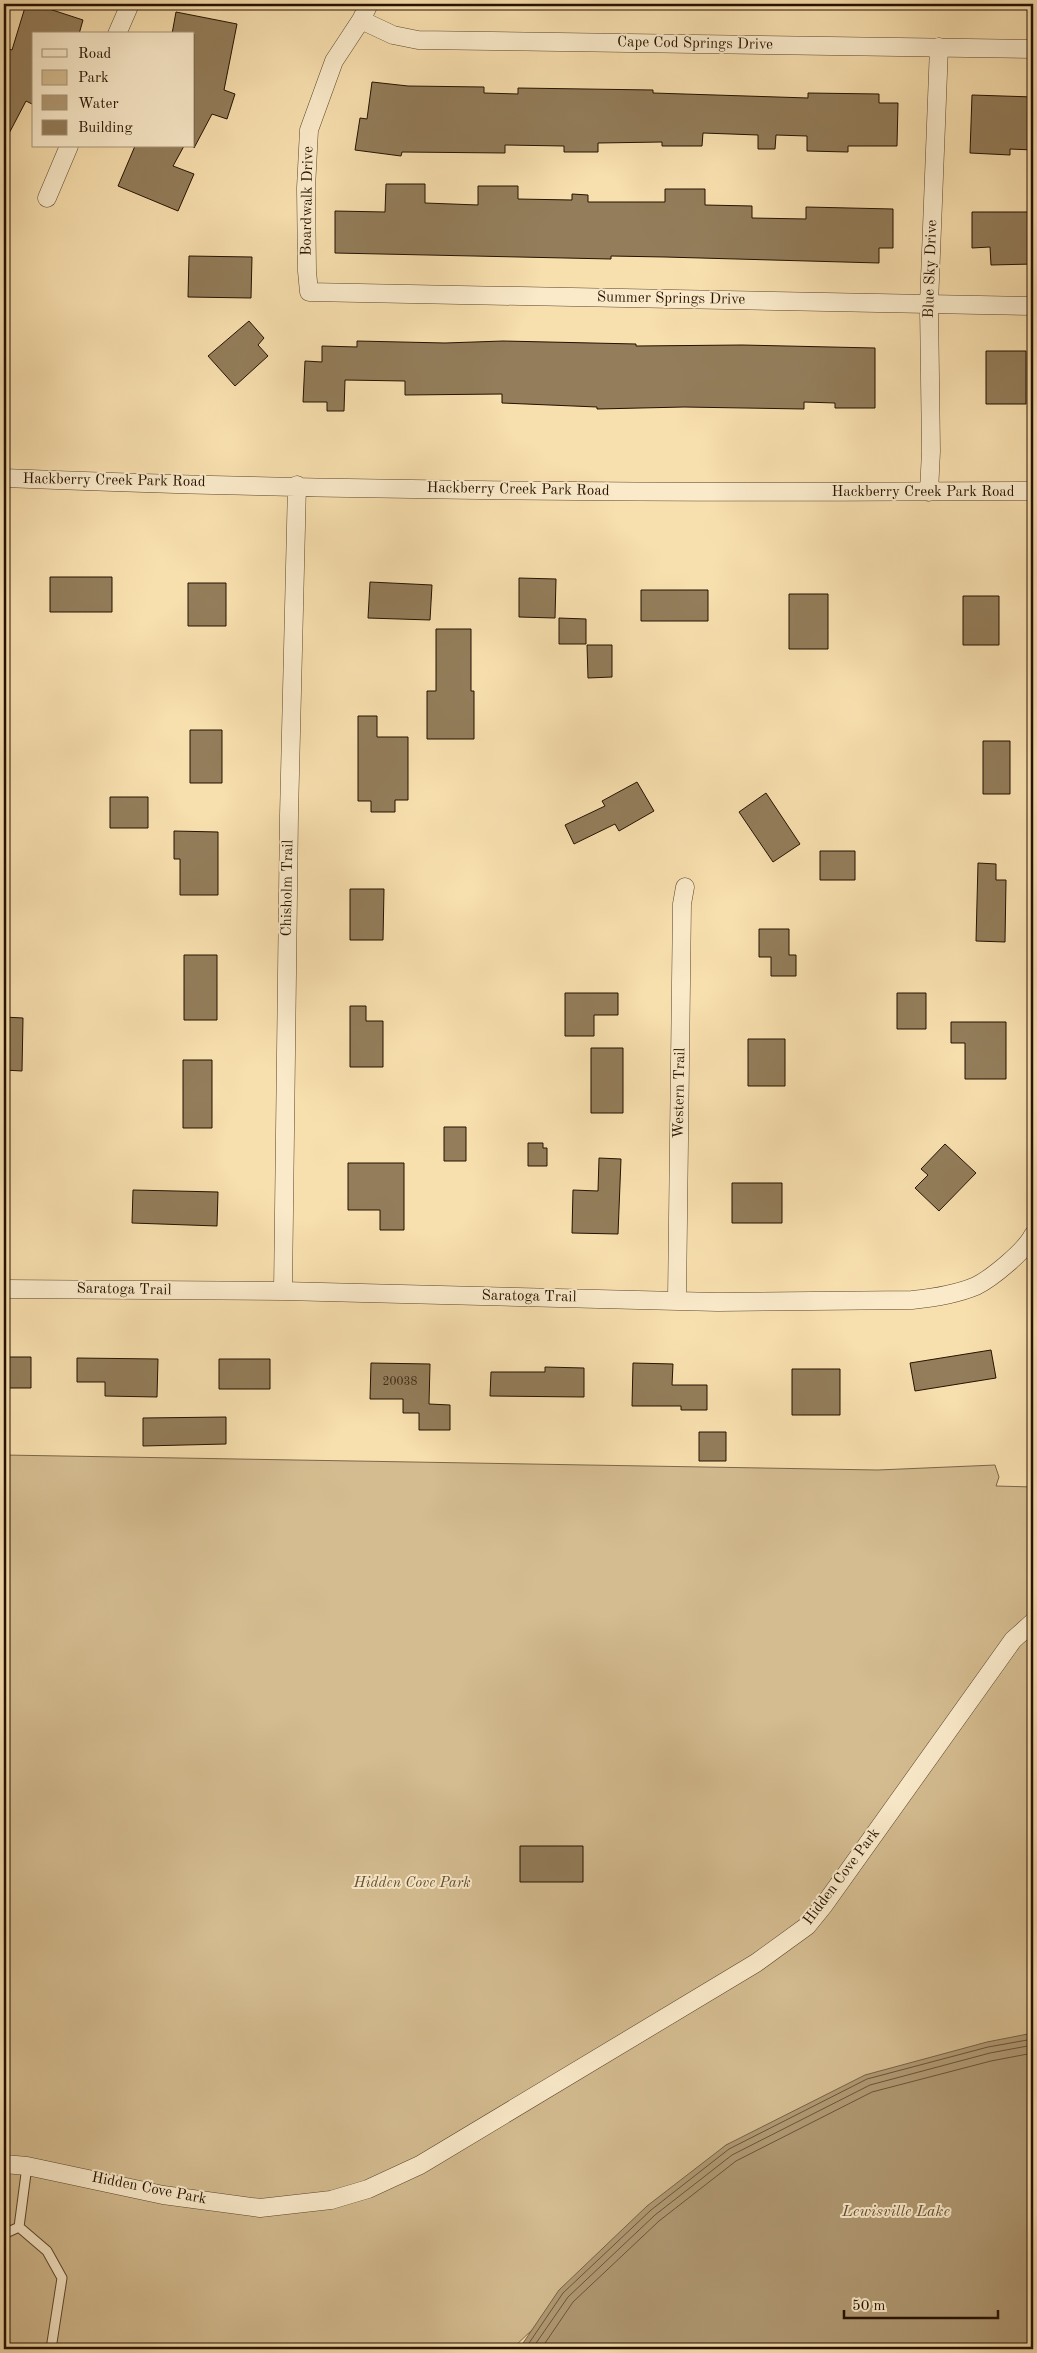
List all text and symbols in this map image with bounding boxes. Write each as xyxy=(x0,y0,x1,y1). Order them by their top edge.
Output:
legend xyxy=(32,32,195,148)
street label: Cape Cod Springs Drive xyxy=(617,35,773,53)
text: Road xyxy=(78,47,112,62)
text: Park xyxy=(78,71,109,86)
text: Water xyxy=(78,97,119,112)
text: Building xyxy=(78,121,133,136)
street label: Boardwalk Drive xyxy=(300,146,316,256)
street label: Blue Sky Drive xyxy=(922,219,940,319)
street label: Summer Springs Drive xyxy=(597,290,746,308)
street label: Hackberry Creek Park Road xyxy=(22,472,206,490)
street label: Hackberry Creek Park Road xyxy=(426,481,610,499)
street label: Hackberry Creek Park Road xyxy=(831,485,1015,500)
street label: Chisholm Trail xyxy=(280,839,296,937)
street label: Western Trail xyxy=(672,1047,688,1139)
street label: Saratoga Trail xyxy=(76,1282,172,1298)
street label: Saratoga Trail xyxy=(481,1289,577,1305)
house number: 20038 xyxy=(383,1376,417,1388)
street label: Hidden Cove Park xyxy=(801,1826,883,1928)
park label: Hidden Cove Park xyxy=(352,1876,471,1891)
street label: Hidden Cove Park xyxy=(90,2170,208,2208)
water label: Lewisville Lake xyxy=(841,2204,950,2220)
scale bar xyxy=(844,2288,998,2320)
text: 50 m xyxy=(852,2299,886,2314)

